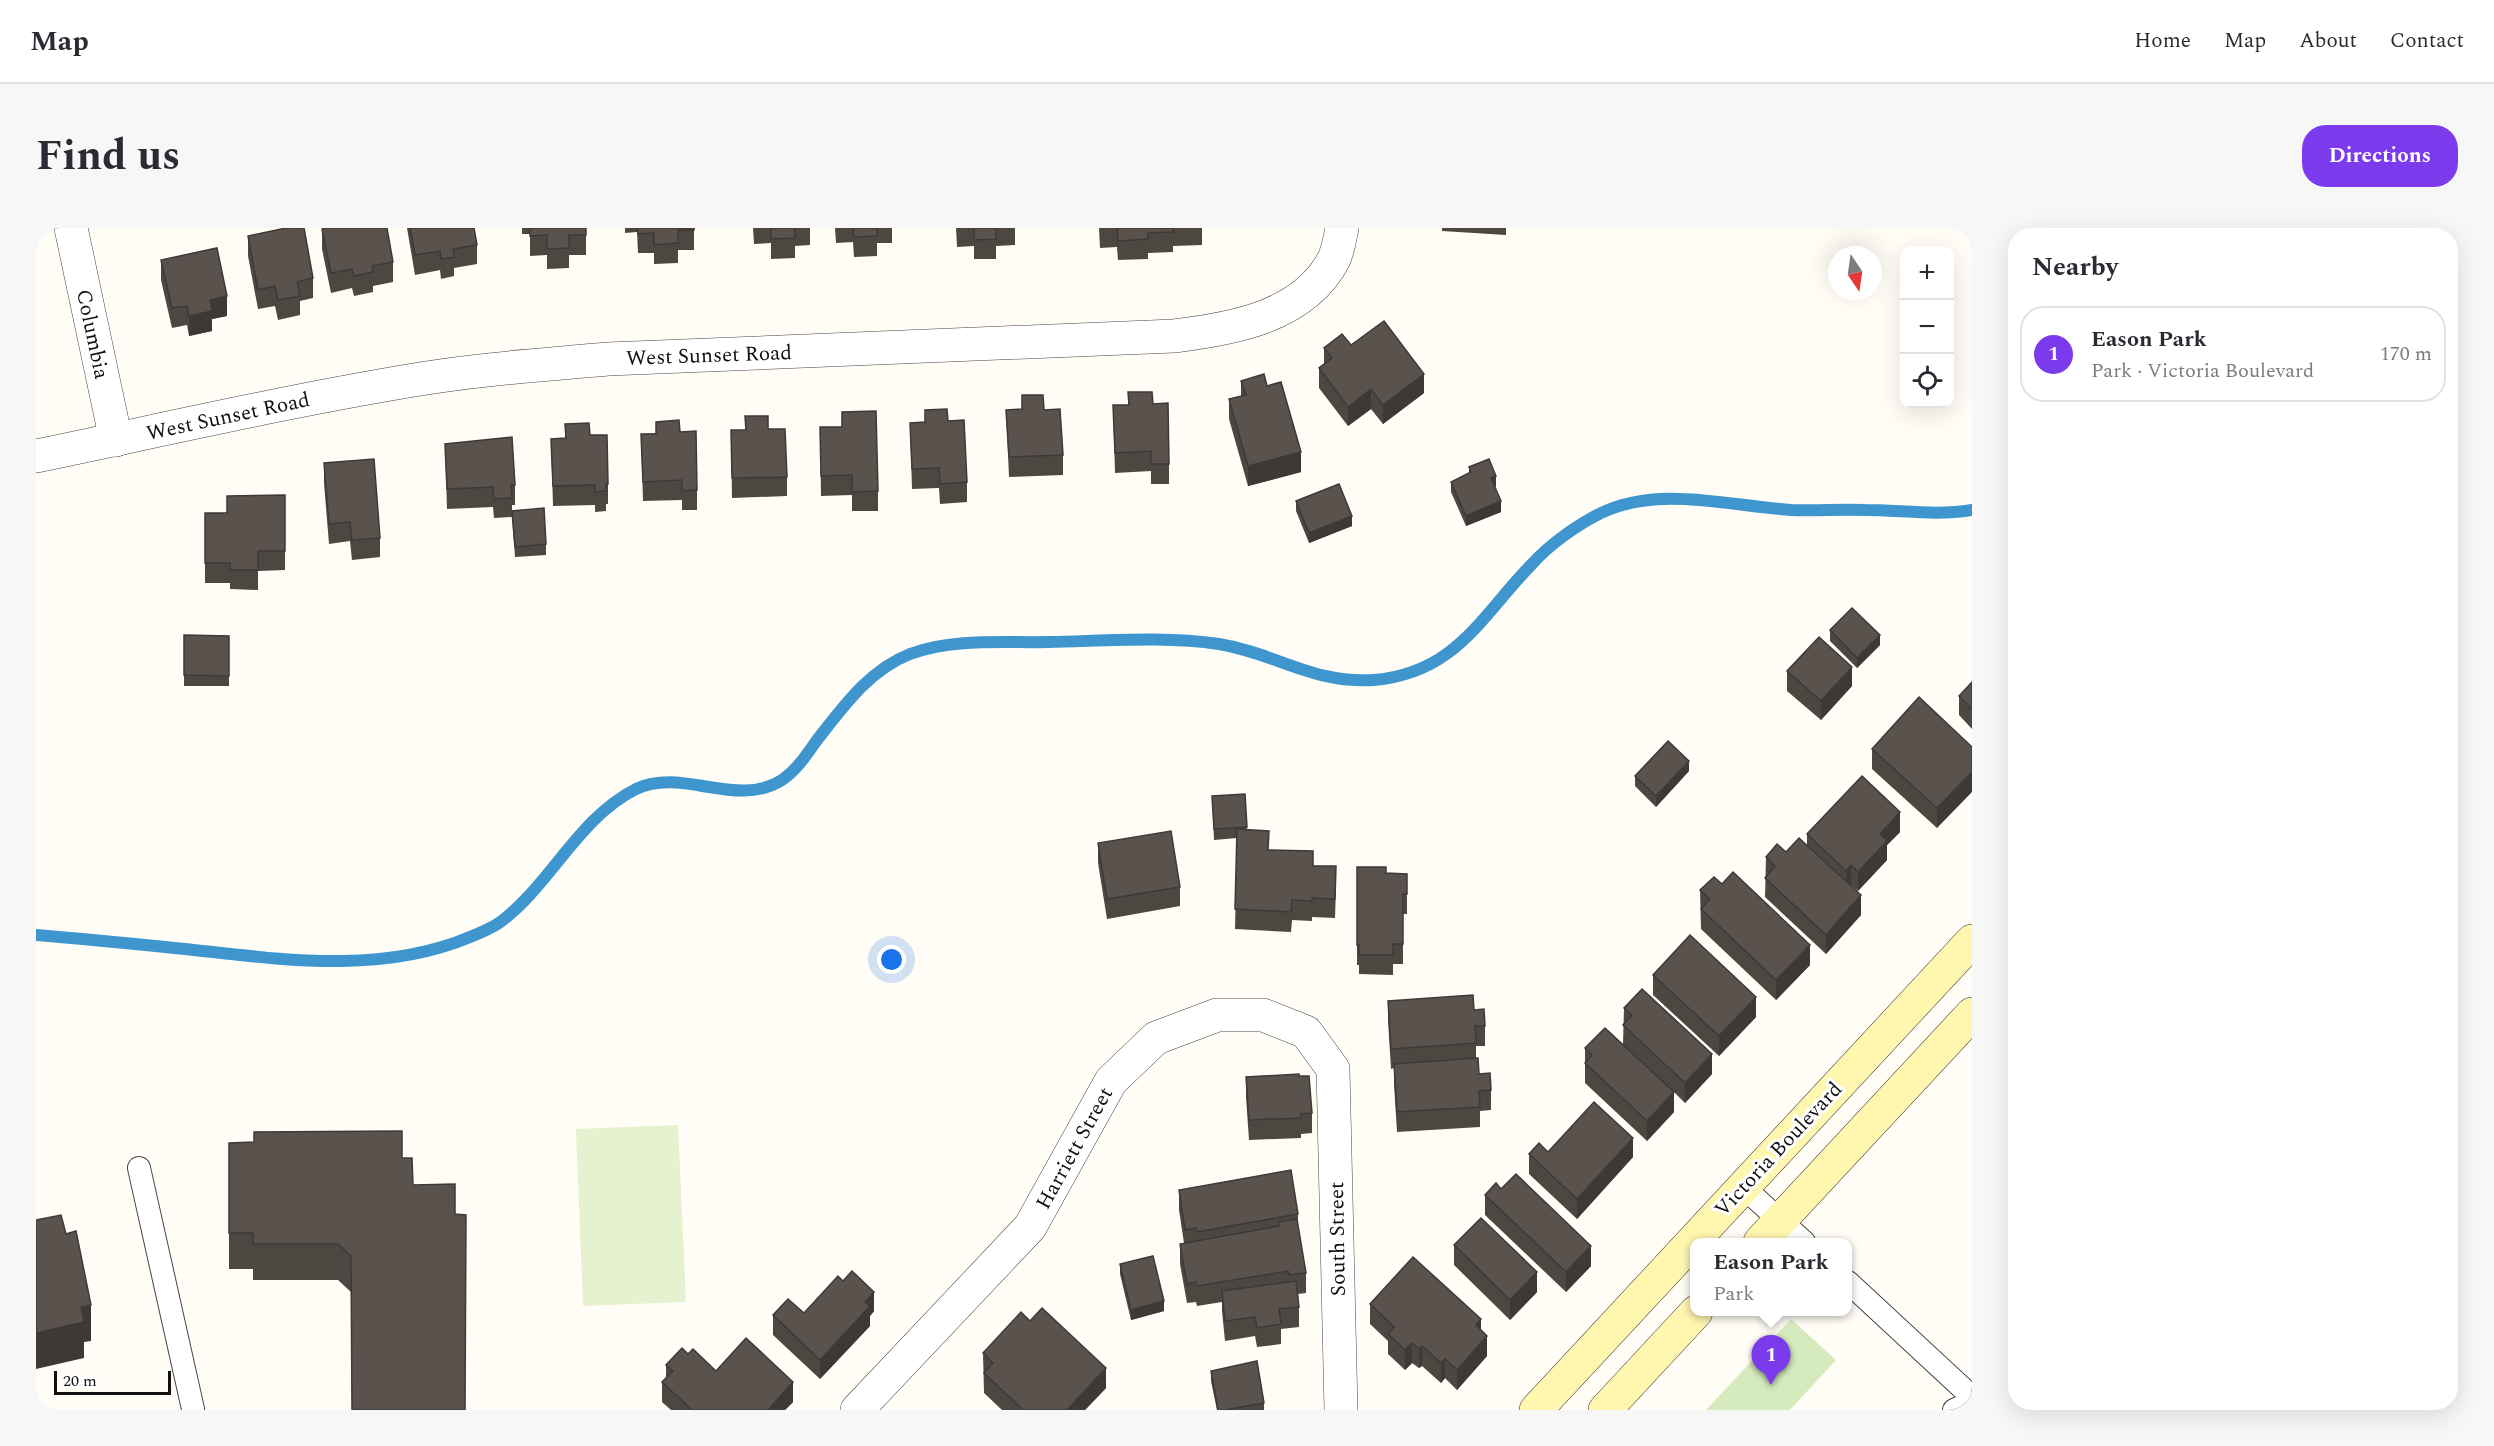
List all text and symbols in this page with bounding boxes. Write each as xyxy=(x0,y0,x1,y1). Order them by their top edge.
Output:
text: Map xyxy=(30,20,89,63)
text: Home xyxy=(2134,25,2191,57)
text: Map xyxy=(2224,25,2266,57)
text: About xyxy=(2299,25,2357,57)
text: Contact xyxy=(2390,25,2464,57)
text: Find us xyxy=(36,125,180,188)
button: Directions xyxy=(2302,125,2458,187)
north arrow xyxy=(1828,246,1882,300)
map controls xyxy=(1900,246,1954,408)
button: + xyxy=(1900,246,1954,300)
text: Nearby xyxy=(2032,247,2118,287)
street label: Columbia xyxy=(67,286,117,383)
button: − xyxy=(1900,300,1954,354)
text: Eason Park xyxy=(2091,323,2207,356)
street label: West Sunset Road xyxy=(625,337,793,375)
text: 1 xyxy=(2048,339,2059,369)
text: 170 m xyxy=(2380,339,2432,369)
button: locate xyxy=(1900,354,1954,408)
text: Park · Victoria Boulevard xyxy=(2091,356,2314,386)
street label: West Sunset Road xyxy=(144,384,313,450)
your location xyxy=(877,945,906,974)
street label: Victoria Boulevard xyxy=(1707,1075,1850,1225)
street label: Harriett Street xyxy=(1028,1081,1122,1216)
street label: South Street xyxy=(1321,1181,1355,1297)
popup xyxy=(1690,1238,1852,1316)
text: Eason Park xyxy=(1713,1246,1829,1279)
text: Park xyxy=(1713,1279,1754,1309)
pin: 1 xyxy=(1752,1336,1790,1385)
scale bar xyxy=(54,1368,171,1396)
text: 20 m xyxy=(63,1369,97,1393)

